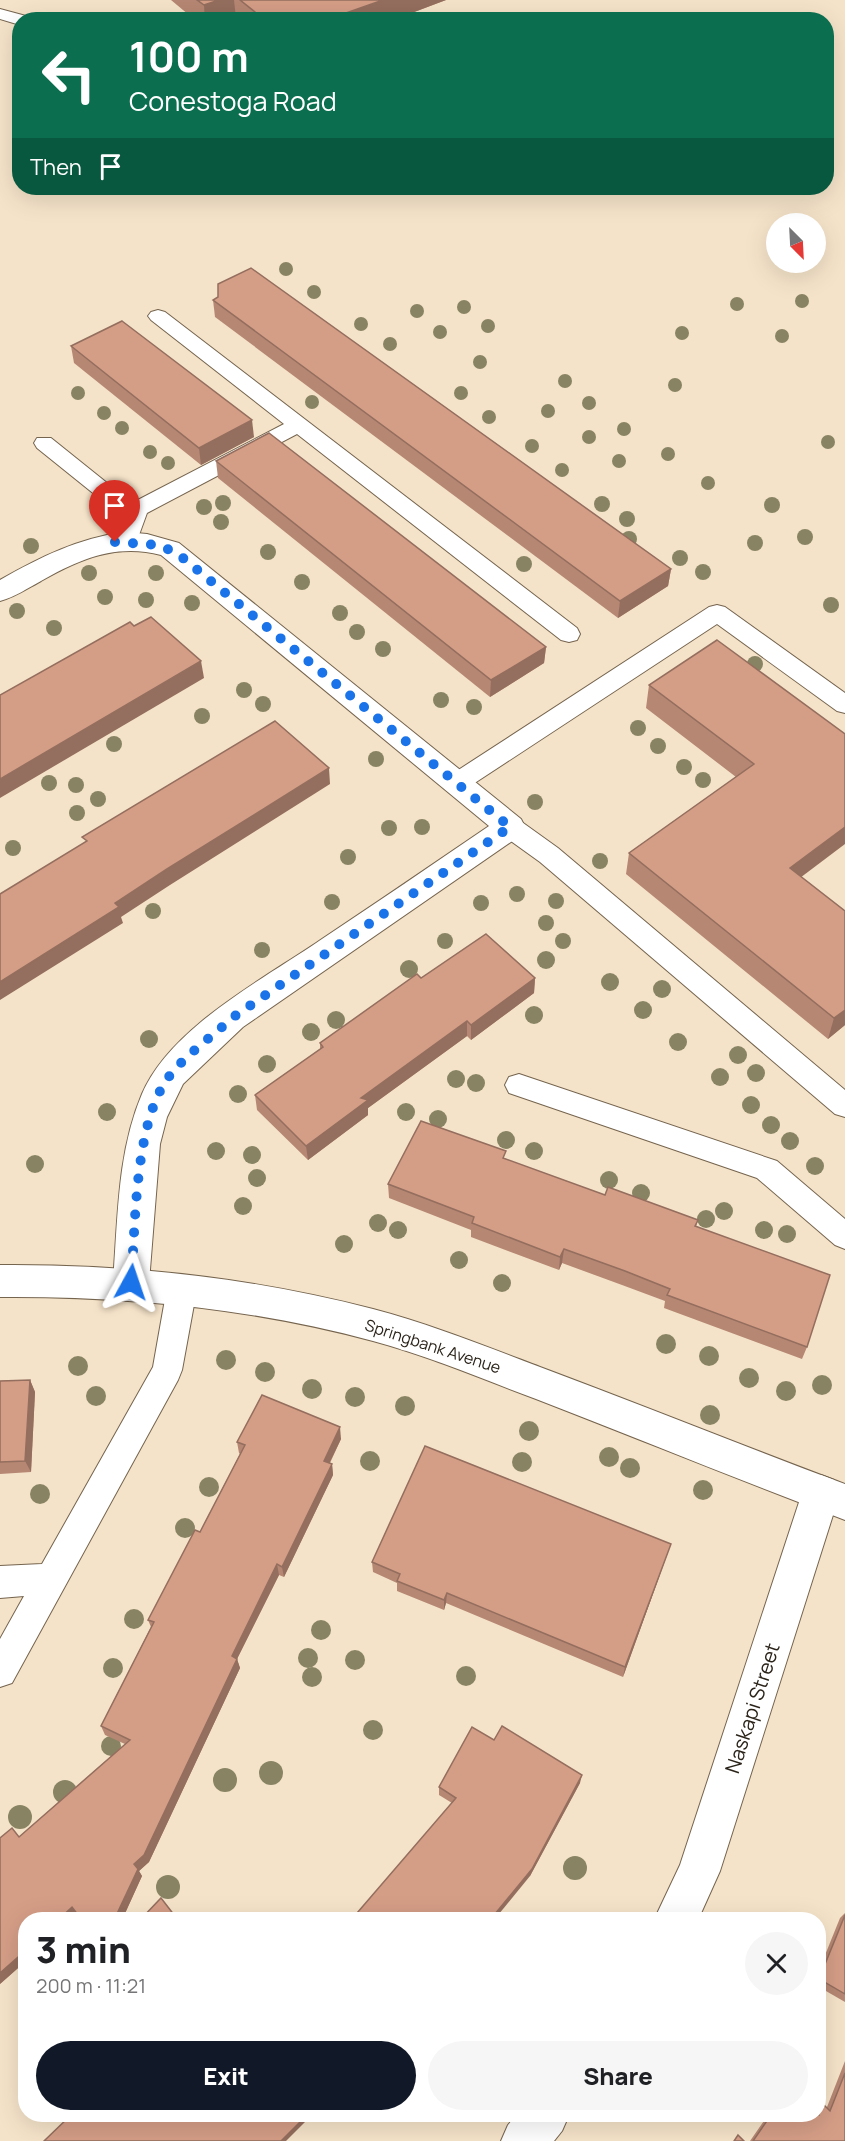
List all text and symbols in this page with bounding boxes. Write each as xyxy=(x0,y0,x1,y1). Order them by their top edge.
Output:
text: 100 m xyxy=(129,27,249,85)
icon: left xyxy=(30,36,108,114)
text: Conestoga Road xyxy=(129,82,337,119)
icon: arrive xyxy=(94,150,127,183)
text: Then xyxy=(30,152,82,182)
north arrow xyxy=(766,213,826,273)
map controls xyxy=(766,213,826,273)
pin xyxy=(89,480,140,542)
icon: arrive xyxy=(98,489,131,522)
position arrow xyxy=(99,1250,163,1314)
street label: Springbank Avenue xyxy=(362,1314,504,1378)
street label: Naskapi Street xyxy=(718,1639,786,1777)
text: 3 min xyxy=(36,1925,131,1974)
button: close xyxy=(745,1932,808,1995)
text: 200 m · 11:21 xyxy=(36,1972,146,1999)
button: Exit xyxy=(36,2041,416,2110)
button: Share xyxy=(428,2041,808,2110)

